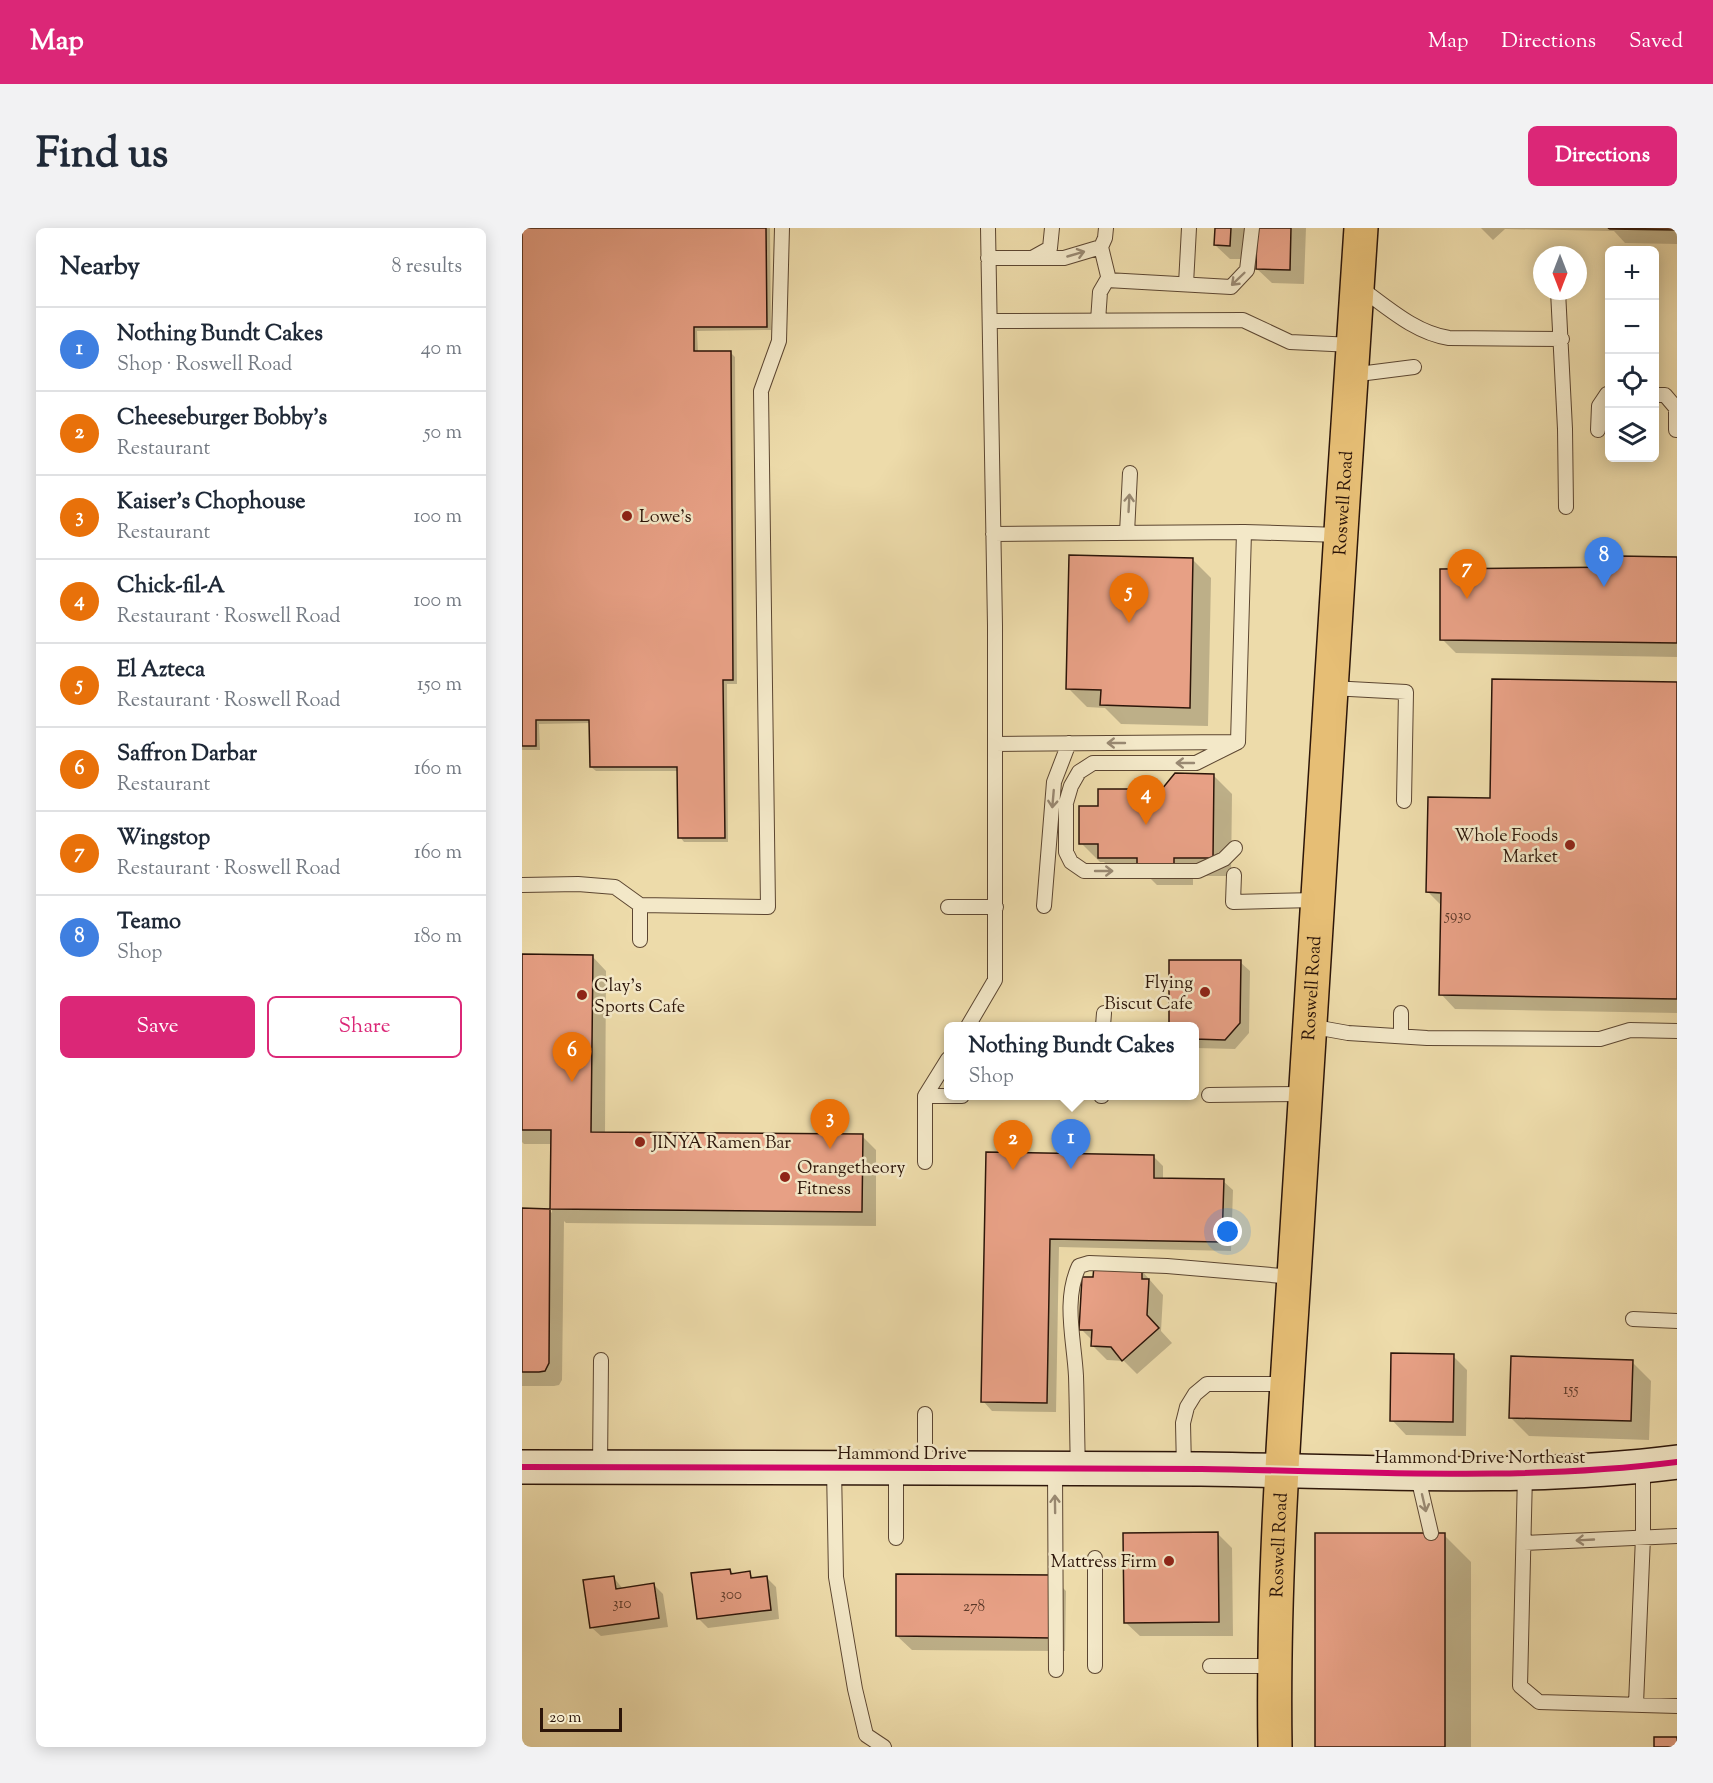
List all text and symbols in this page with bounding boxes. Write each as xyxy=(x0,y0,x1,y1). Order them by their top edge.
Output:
text: Map xyxy=(30,22,84,62)
text: Map xyxy=(1428,27,1468,57)
text: Directions xyxy=(1501,27,1596,57)
text: Saved xyxy=(1629,27,1683,57)
text: Find us xyxy=(36,126,168,186)
button: Directions xyxy=(1528,126,1677,186)
north arrow xyxy=(1533,246,1587,300)
map controls xyxy=(1605,246,1659,462)
button: + xyxy=(1605,246,1659,300)
one-way arrow xyxy=(1066,248,1085,260)
text: Nearby xyxy=(60,249,140,286)
text: 8 results xyxy=(391,253,462,282)
one-way arrow xyxy=(1231,272,1246,287)
button: − xyxy=(1605,300,1659,354)
text: Nothing Bundt Cakes xyxy=(117,319,323,351)
text: 1 xyxy=(76,335,83,364)
text: 40 m xyxy=(421,335,462,364)
text: Shop · Roswell Road xyxy=(117,351,292,380)
button: locate xyxy=(1605,354,1659,408)
text: Cheeseburger Bobby's xyxy=(117,403,327,435)
button: layers xyxy=(1605,408,1659,462)
text: 2 xyxy=(75,419,84,448)
text: 50 m xyxy=(424,419,462,448)
text: Restaurant xyxy=(117,435,210,464)
street label: Roswell Road xyxy=(1328,450,1361,556)
text: Kaiser's Chophouse xyxy=(117,487,306,519)
one-way arrow xyxy=(1123,493,1134,513)
text: 3 xyxy=(75,503,84,532)
text: 100 m xyxy=(413,503,462,532)
place label: Lowe's xyxy=(639,505,692,531)
marker: Lowe's xyxy=(620,509,634,523)
text: Restaurant xyxy=(117,519,210,548)
pin: 8 xyxy=(1584,538,1624,587)
pin: 7 xyxy=(1448,550,1486,599)
text: Chick-fil-A xyxy=(117,571,225,603)
pin: 5 xyxy=(1110,574,1148,623)
text: 4 xyxy=(74,587,85,616)
text: 100 m xyxy=(413,587,462,616)
text: Restaurant · Roswell Road xyxy=(117,603,341,632)
text: El Azteca xyxy=(117,655,205,687)
text: 5 xyxy=(76,671,83,700)
text: 150 m xyxy=(417,671,462,700)
text: Restaurant · Roswell Road xyxy=(117,687,341,716)
one-way arrow xyxy=(1107,737,1127,749)
text: Saffron Darbar xyxy=(117,739,257,771)
text: 6 xyxy=(75,755,84,784)
text: 160 m xyxy=(414,755,462,784)
one-way arrow xyxy=(1175,757,1195,769)
text: Restaurant xyxy=(117,771,210,800)
pin: 4 xyxy=(1126,776,1166,825)
one-way arrow xyxy=(1047,788,1058,808)
text: Wingstop xyxy=(117,823,210,855)
place label: Whole Foods Market xyxy=(1454,824,1558,871)
marker: Whole Foods Market xyxy=(1563,838,1577,852)
text: 7 xyxy=(74,839,85,868)
text: 160 m xyxy=(414,839,462,868)
text: Restaurant · Roswell Road xyxy=(117,855,341,884)
one-way arrow xyxy=(1093,865,1113,877)
house number: 5930 xyxy=(1444,906,1471,927)
text: Teamo xyxy=(117,907,181,939)
text: 8 xyxy=(75,923,85,952)
text: 180 m xyxy=(414,923,462,952)
street label: Roswell Road xyxy=(1297,935,1329,1041)
text: Shop xyxy=(117,939,162,968)
place label: Flying Biscut Cafe xyxy=(1104,971,1193,1018)
place label: Clay's Sports Cafe xyxy=(594,974,685,1021)
marker: Flying Biscut Cafe xyxy=(1198,985,1212,999)
marker: Clay's Sports Cafe xyxy=(575,988,589,1002)
button: Save xyxy=(60,996,255,1058)
button: Share xyxy=(267,996,462,1058)
popup xyxy=(944,1022,1199,1100)
text: Nothing Bundt Cakes xyxy=(969,1031,1174,1063)
pin: 6 xyxy=(553,1032,592,1082)
text: Shop xyxy=(969,1063,1014,1092)
pin: 3 xyxy=(810,1100,850,1149)
pin: 2 xyxy=(994,1120,1032,1170)
pin: 1 xyxy=(1052,1120,1090,1169)
place label: JINYA Ramen Bar xyxy=(651,1131,791,1157)
marker: JINYA Ramen Bar xyxy=(633,1135,647,1149)
place label: Orangetheory Fitness xyxy=(797,1156,905,1203)
marker: Orangetheory Fitness xyxy=(778,1170,792,1184)
your location xyxy=(1213,1217,1242,1246)
house number: 155 xyxy=(1563,1380,1579,1401)
street label: Hammond Drive xyxy=(837,1442,967,1468)
street label: Hammond Drive Northeast xyxy=(1375,1446,1585,1472)
street label: Roswell Road xyxy=(1265,1492,1296,1598)
one-way arrow xyxy=(1418,1493,1430,1512)
one-way arrow xyxy=(1049,1495,1061,1515)
one-way arrow xyxy=(1576,1534,1596,1545)
place label: Mattress Firm xyxy=(1051,1550,1157,1576)
marker: Mattress Firm xyxy=(1162,1554,1176,1568)
house number: 300 xyxy=(720,1585,742,1606)
house number: 310 xyxy=(613,1594,632,1615)
house number: 278 xyxy=(963,1597,985,1618)
scale bar xyxy=(540,1705,622,1732)
text: 20 m xyxy=(549,1707,582,1730)

